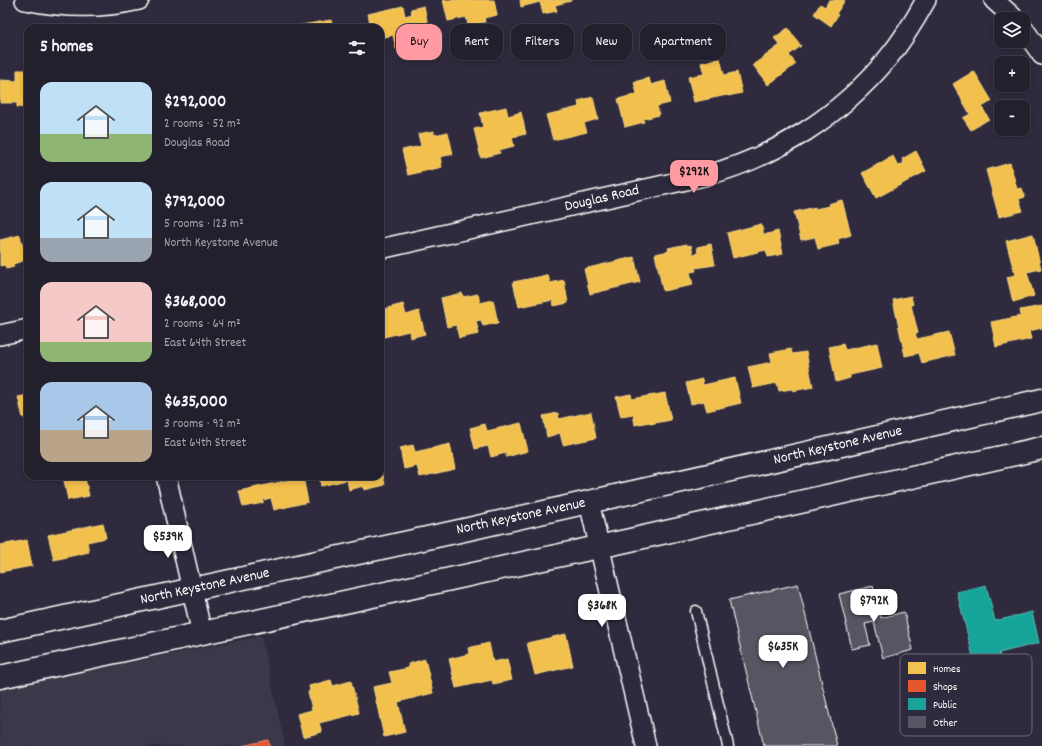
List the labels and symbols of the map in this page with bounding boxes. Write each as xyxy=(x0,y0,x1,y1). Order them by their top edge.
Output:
pin: $292K xyxy=(666,160,722,194)
street label: Douglas Road xyxy=(563,180,641,218)
street label: North Keystone Avenue xyxy=(771,420,905,472)
street label: North Keystone Avenue xyxy=(454,492,588,541)
pin: $539K xyxy=(140,525,196,559)
street label: North Keystone Avenue xyxy=(138,562,272,611)
pin: $792K xyxy=(846,589,902,623)
pin: $368K xyxy=(574,594,630,628)
pin: $635K xyxy=(755,635,811,669)
legend xyxy=(900,654,1032,736)
text: Homes xyxy=(933,662,961,678)
text: Shops xyxy=(933,680,958,696)
text: Public xyxy=(933,698,957,714)
text: Other xyxy=(933,716,958,732)

